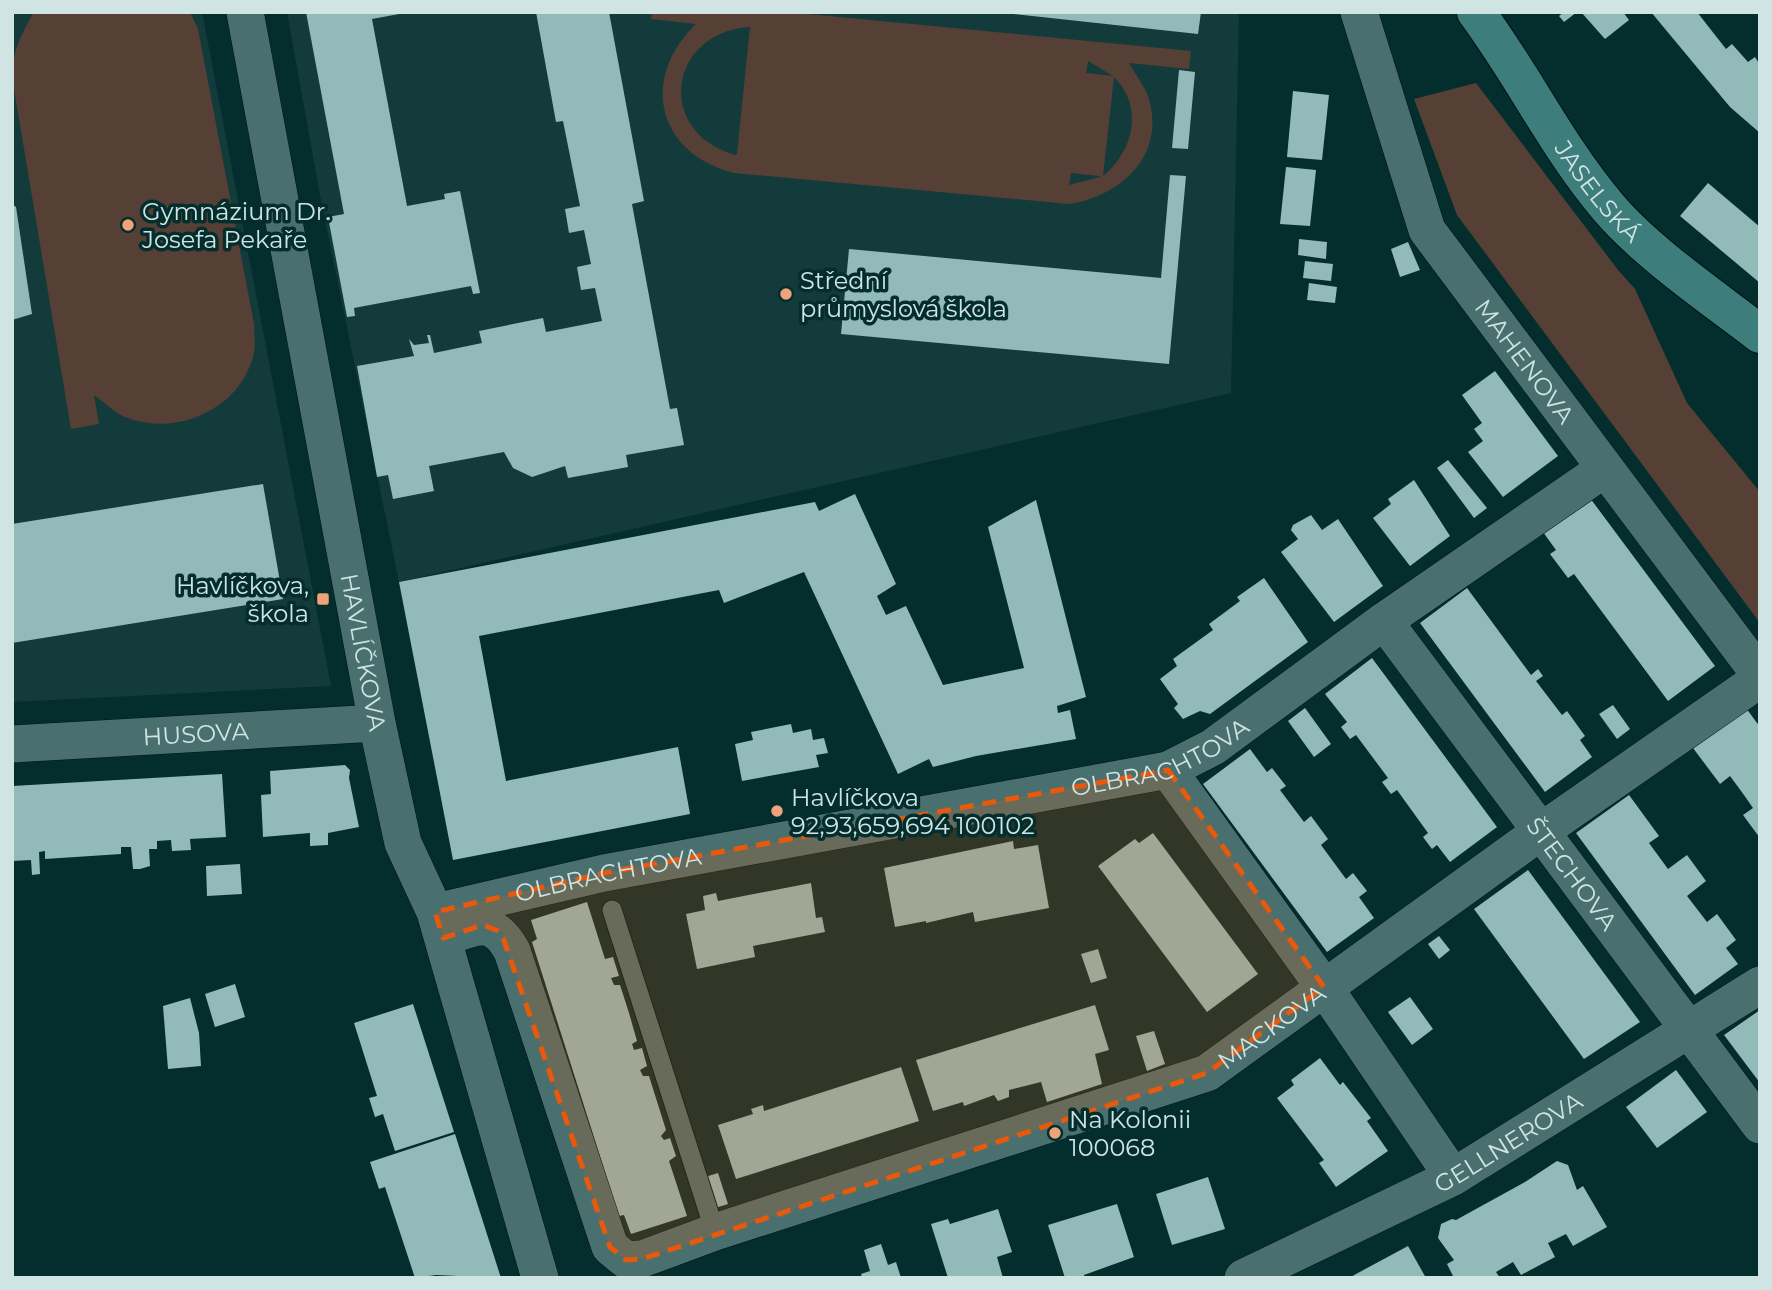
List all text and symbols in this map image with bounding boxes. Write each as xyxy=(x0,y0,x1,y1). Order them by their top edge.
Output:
street label: JASELSKÁ xyxy=(1548,134,1648,248)
place label: Gymnázium Dr. Josefa Pekaře xyxy=(141,197,330,254)
marker: Gymnázium Dr. Josefa Pekaře xyxy=(120,217,136,233)
place label: Střední průmyslová škola xyxy=(800,266,1007,323)
marker: Střední průmyslová škola xyxy=(778,286,794,302)
street label: MAHENOVA xyxy=(1469,293,1581,430)
place label: Havlíčkova, škola xyxy=(176,571,309,628)
street label: HAVLÍČKOVA xyxy=(335,571,393,734)
marker: Havlíčkova, škola xyxy=(315,591,331,607)
street label: OLBRACHTOVA xyxy=(1069,711,1255,802)
street label: HUSOVA xyxy=(142,716,250,751)
place label: Havlíčkova 92,93,659,694 100102 xyxy=(791,783,1035,840)
marker: Havlíčkova 92,93,659,694 100102 xyxy=(769,803,785,819)
street label: ŠTECHOVA xyxy=(1521,811,1624,936)
street label: OLBRACHTOVA xyxy=(512,841,704,908)
street label: MACKOVA xyxy=(1212,977,1331,1075)
street label: GELLNEROVA xyxy=(1429,1085,1588,1198)
place label: Na Kolonii 100068 xyxy=(1069,1105,1191,1162)
marker: Na Kolonii 100068 xyxy=(1047,1125,1063,1141)

